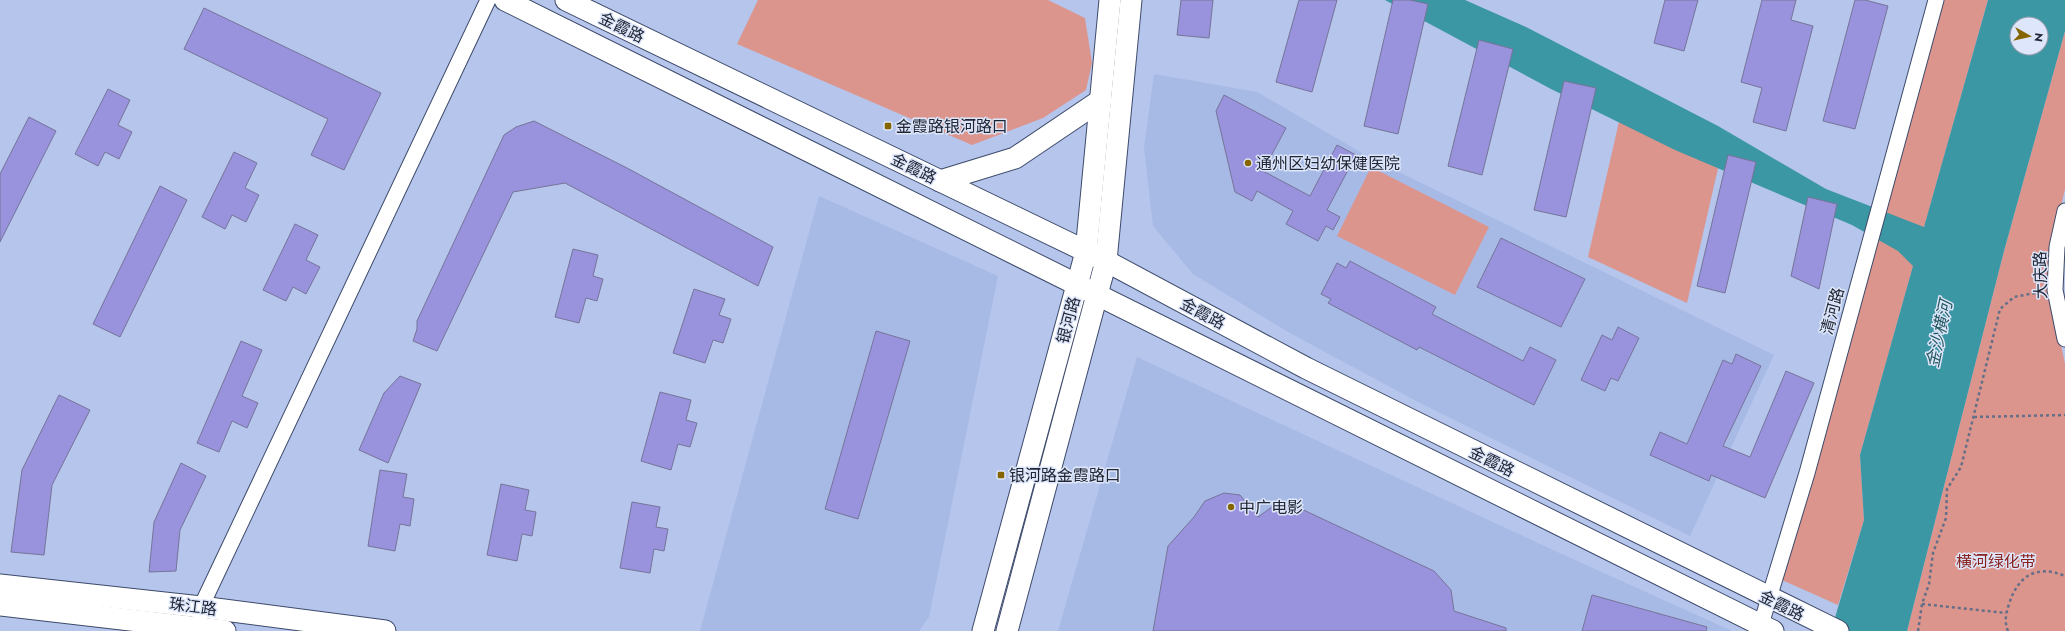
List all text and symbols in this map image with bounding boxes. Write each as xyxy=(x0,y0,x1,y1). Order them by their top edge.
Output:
street label: 金霞路 xyxy=(595,7,648,48)
north arrow xyxy=(2009,16,2049,56)
text: N xyxy=(2030,32,2047,43)
place label: 金霞路银河路口 xyxy=(896,115,1008,138)
marker: 金霞路银河路口 xyxy=(883,121,893,131)
street label: 金霞路 xyxy=(887,148,940,189)
place label: 通州区妇幼保健医院 xyxy=(1256,152,1400,175)
marker: 通州区妇幼保健医院 xyxy=(1243,158,1253,168)
street label: 大庆路 xyxy=(2029,251,2052,299)
street label: 清河路 xyxy=(1815,285,1850,337)
street label: 金霞路 xyxy=(1176,292,1229,335)
street label: 银河路 xyxy=(1051,294,1086,346)
water label: 金沙横河 xyxy=(1920,295,1958,370)
street label: 金霞路 xyxy=(1465,441,1518,482)
place label: 银河路金霞路口 xyxy=(1009,464,1121,487)
marker: 银河路金霞路口 xyxy=(996,470,1006,480)
place label: 中广电影 xyxy=(1239,496,1303,519)
marker: 中广电影 xyxy=(1226,502,1236,512)
park label: 横河绿化带 xyxy=(1956,550,2036,573)
street label: 金霞路 xyxy=(1755,585,1808,626)
street label: 珠江路 xyxy=(168,592,218,621)

